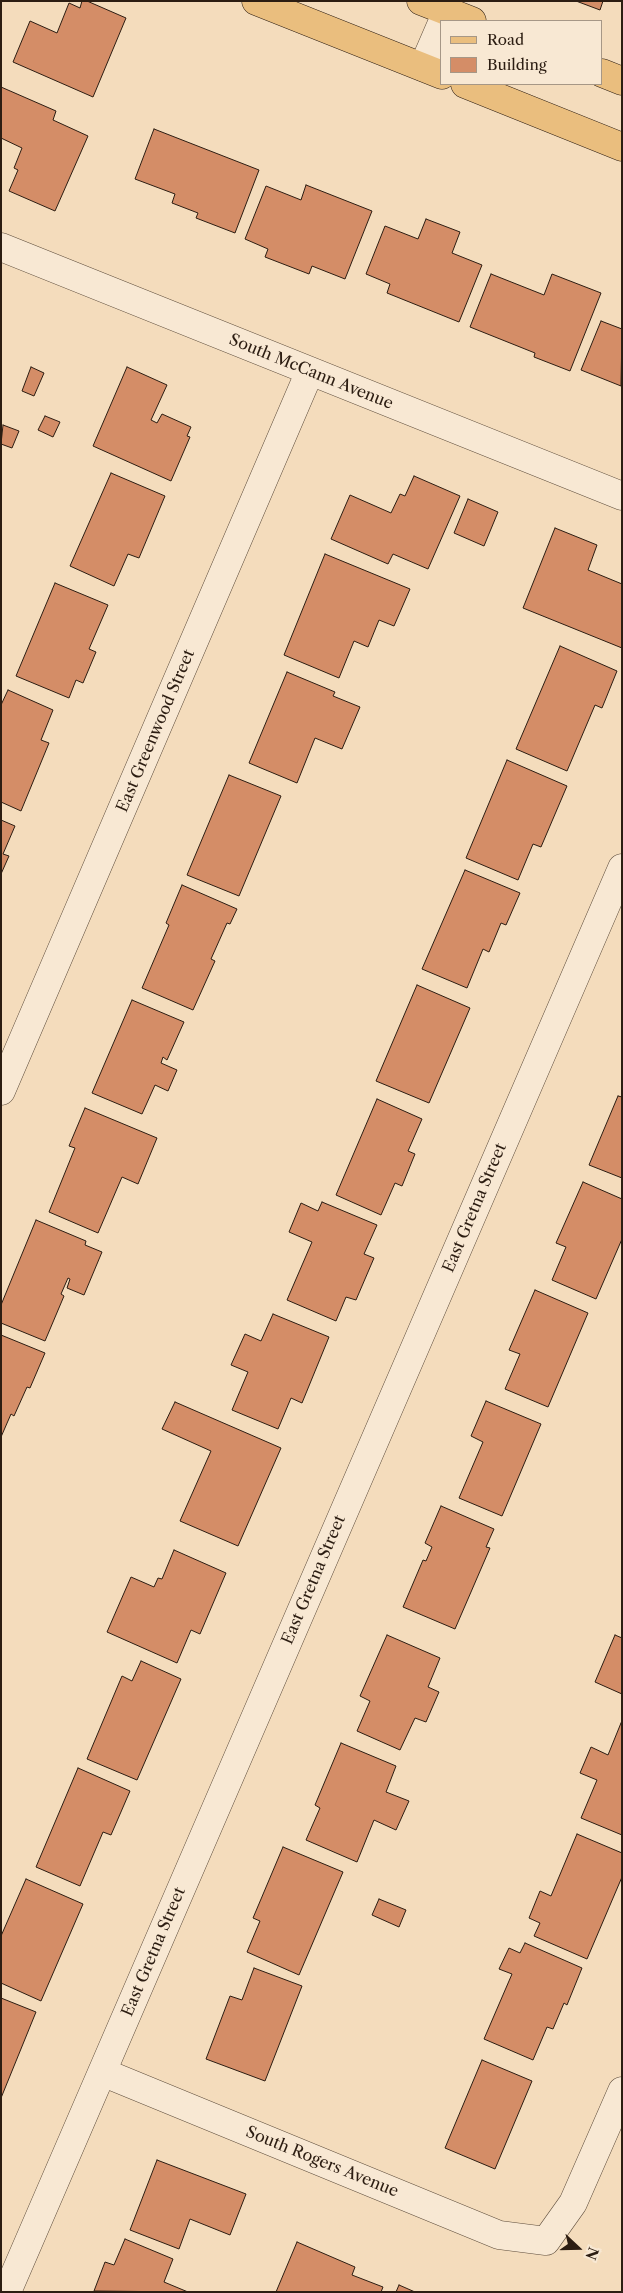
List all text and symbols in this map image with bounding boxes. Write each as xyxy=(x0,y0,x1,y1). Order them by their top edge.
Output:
legend xyxy=(440,20,603,85)
text: Road xyxy=(487,30,524,49)
text: Building xyxy=(487,55,547,74)
street label: South McCann Avenue xyxy=(226,330,396,414)
street label: East Greenwood Street xyxy=(113,647,199,815)
street label: East Gretna Street xyxy=(439,1141,511,1275)
street label: East Gretna Street xyxy=(278,1513,350,1647)
street label: East Gretna Street xyxy=(118,1885,190,2019)
street label: South Rogers Avenue xyxy=(243,2123,401,2201)
north arrow xyxy=(553,2223,603,2273)
text: N xyxy=(581,2244,603,2262)

